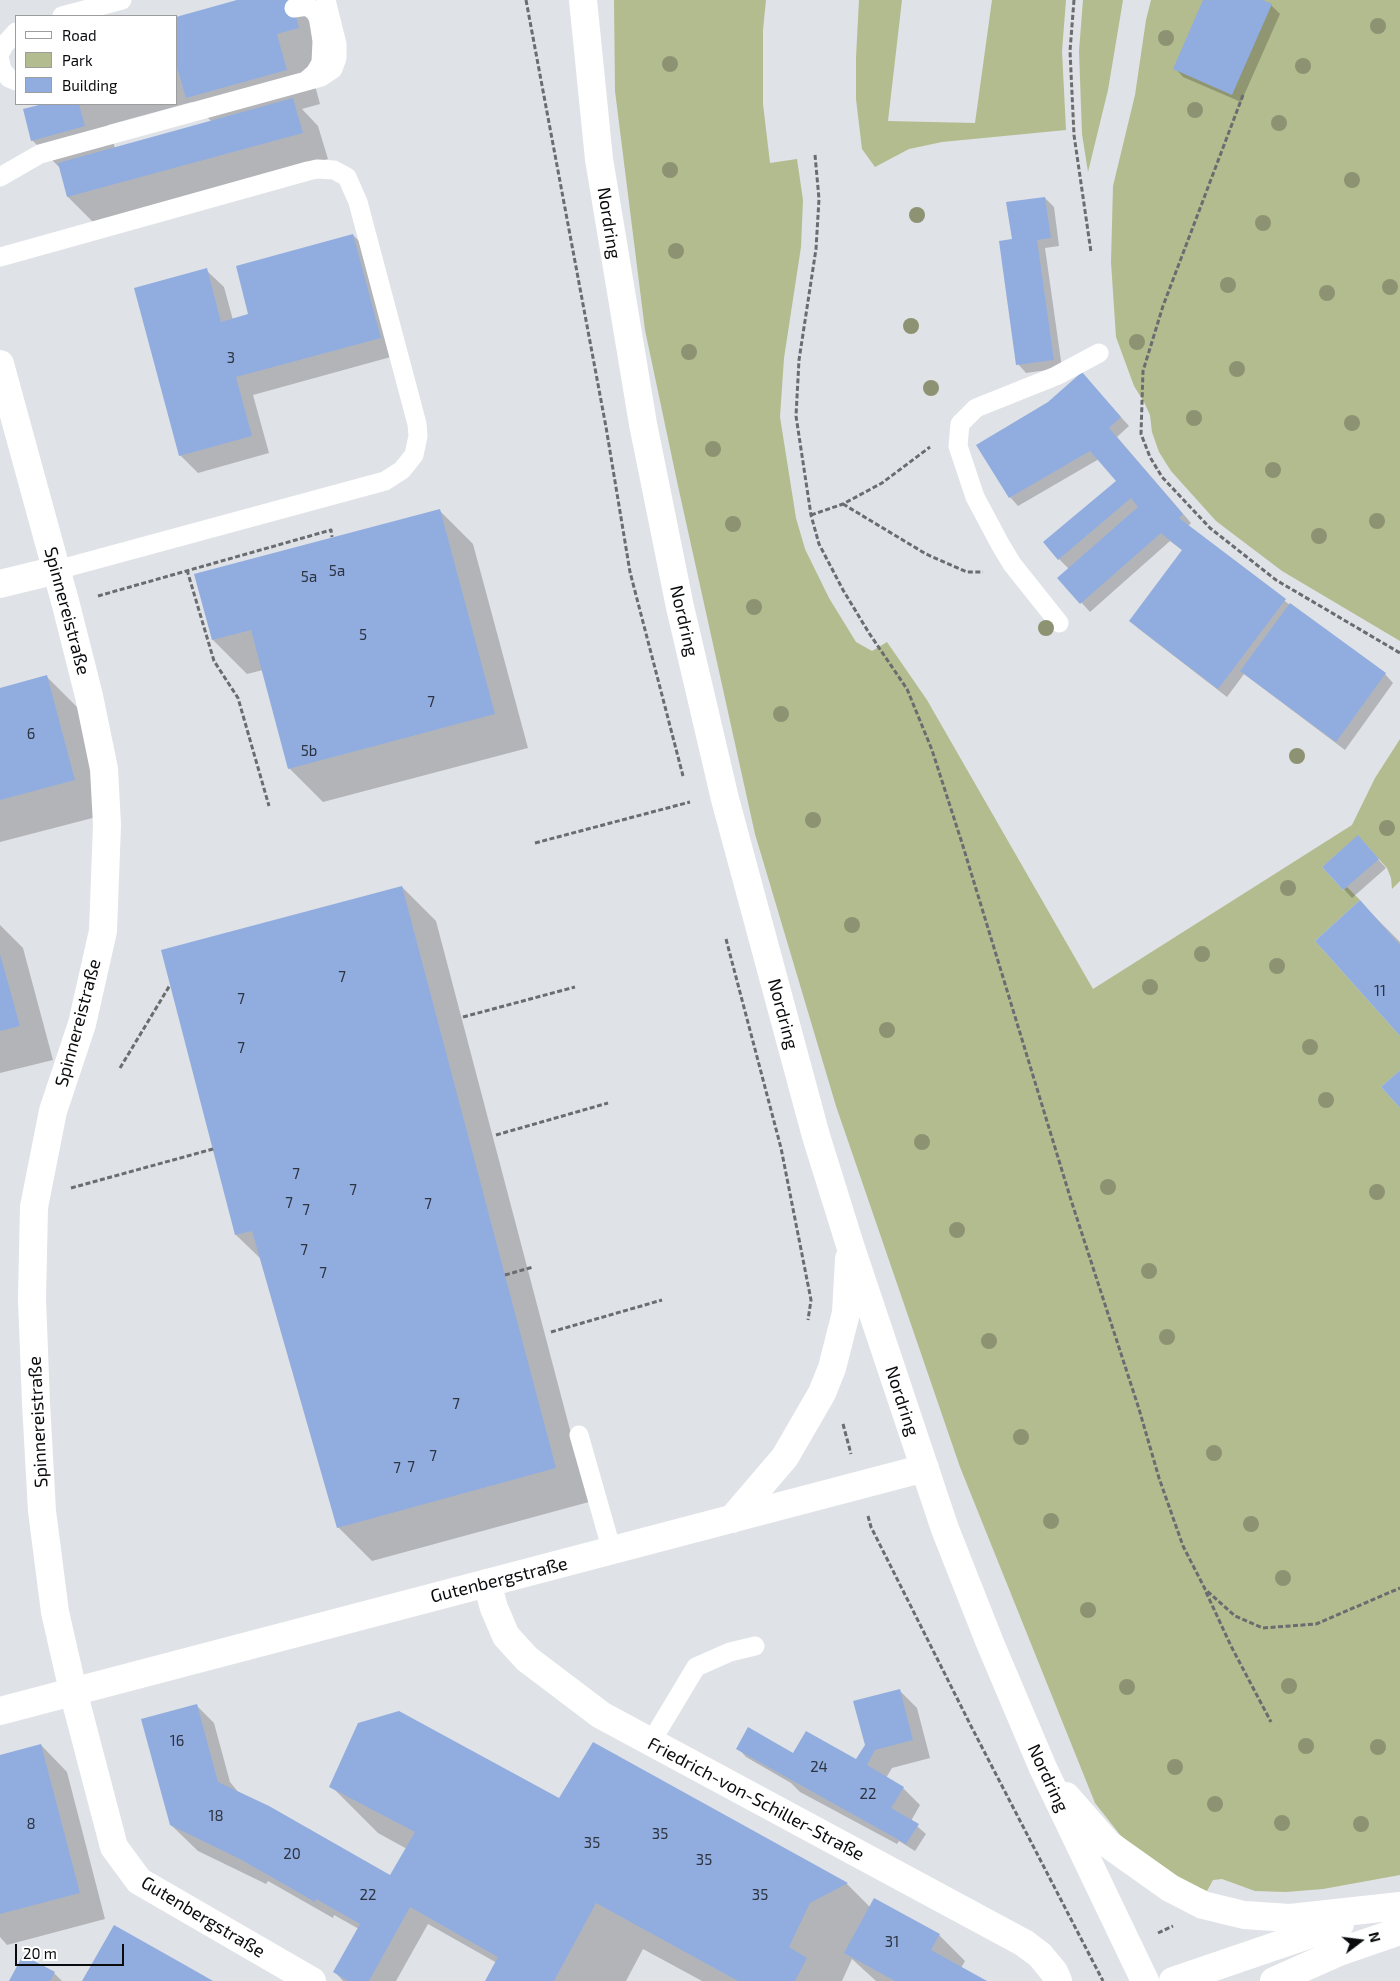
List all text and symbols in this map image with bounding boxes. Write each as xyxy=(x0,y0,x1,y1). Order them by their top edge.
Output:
legend xyxy=(15,15,178,105)
text: Road xyxy=(62,26,97,44)
text: Park xyxy=(62,51,93,69)
text: Building xyxy=(62,76,117,94)
street label: Nordring xyxy=(593,186,625,260)
house number: 3 xyxy=(227,349,235,367)
street label: Spinnereistraße xyxy=(40,545,94,677)
house number: 5a xyxy=(329,562,345,580)
house number: 5a xyxy=(301,568,317,586)
street label: Nordring xyxy=(665,583,703,659)
house number: 5 xyxy=(359,626,367,644)
house number: 7 xyxy=(427,693,435,711)
house number: 6 xyxy=(27,725,35,743)
house number: 5b xyxy=(301,742,317,760)
street label: Spinnereistraße xyxy=(51,957,105,1089)
house number: 7 xyxy=(338,968,346,986)
street label: Nordring xyxy=(763,976,803,1052)
house number: 11 xyxy=(1374,982,1386,1000)
house number: 7 xyxy=(237,990,245,1008)
house number: 7 xyxy=(237,1039,245,1057)
house number: 7 xyxy=(292,1165,300,1183)
house number: 7 xyxy=(349,1181,357,1199)
house number: 7 xyxy=(285,1194,293,1212)
house number: 7 xyxy=(424,1195,432,1213)
house number: 7 xyxy=(302,1201,310,1219)
house number: 7 xyxy=(300,1241,308,1259)
house number: 7 xyxy=(319,1264,327,1282)
street label: Spinnereistraße xyxy=(24,1356,52,1488)
street label: Nordring xyxy=(881,1363,923,1439)
house number: 7 xyxy=(452,1395,460,1413)
house number: 7 xyxy=(429,1447,437,1465)
house number: 7 xyxy=(407,1458,415,1476)
house number: 7 xyxy=(393,1459,401,1477)
street label: Gutenbergstraße xyxy=(428,1553,570,1607)
house number: 16 xyxy=(170,1732,184,1750)
street label: Friedrich-von-Schiller-Straße xyxy=(644,1733,868,1865)
street label: Nordring xyxy=(1023,1741,1073,1815)
house number: 24 xyxy=(810,1758,828,1776)
house number: 22 xyxy=(860,1785,876,1803)
house number: 18 xyxy=(208,1807,224,1825)
house number: 8 xyxy=(26,1815,36,1833)
house number: 35 xyxy=(652,1825,668,1843)
house number: 35 xyxy=(584,1834,600,1852)
house number: 20 xyxy=(283,1845,301,1863)
house number: 35 xyxy=(696,1851,712,1869)
street label: Gutenbergstraße xyxy=(137,1872,269,1962)
house number: 22 xyxy=(360,1886,376,1904)
house number: 35 xyxy=(752,1886,768,1904)
north arrow xyxy=(1335,1916,1385,1966)
text: N xyxy=(1365,1930,1384,1944)
house number: 31 xyxy=(885,1933,899,1951)
scale bar xyxy=(18,1934,126,1966)
text: 20 m xyxy=(23,1944,57,1962)

